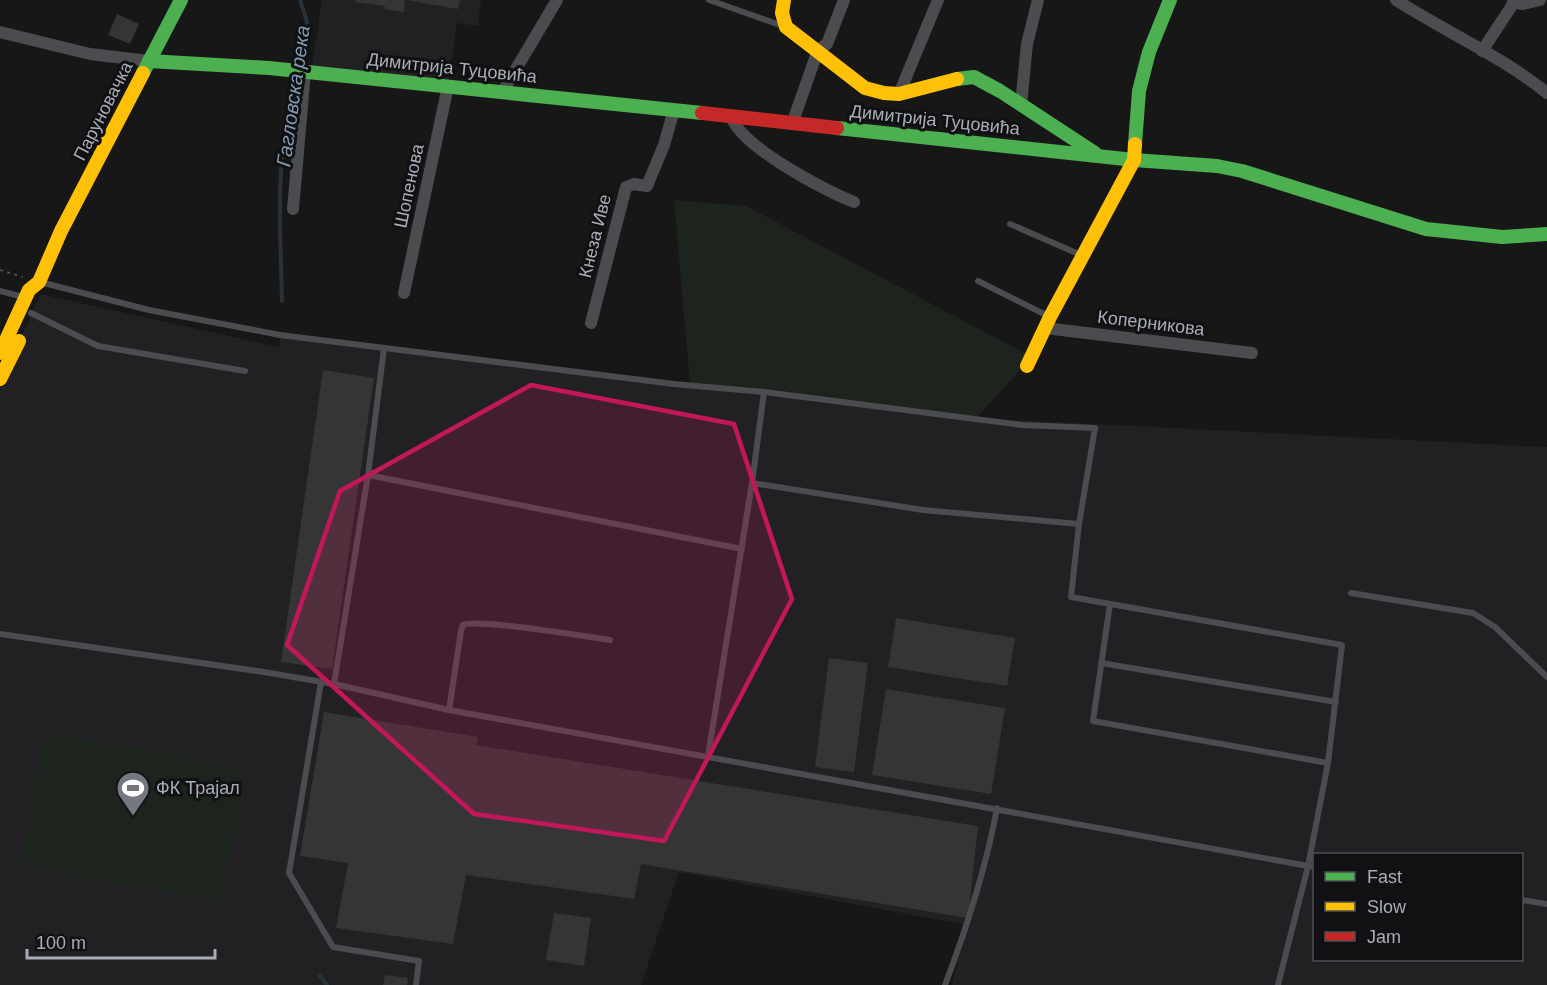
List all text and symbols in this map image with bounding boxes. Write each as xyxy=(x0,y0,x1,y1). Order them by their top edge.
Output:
water label: Гагловска река xyxy=(272,24,314,168)
street label: Димитрија Туцовића xyxy=(366,49,539,87)
street label: Паруновачка xyxy=(69,57,137,164)
street label: Димитрија Туцовића xyxy=(849,101,1022,139)
street label: Шопенова xyxy=(390,141,428,230)
street label: Кнеза Иве xyxy=(575,192,615,280)
street label: Коперникова xyxy=(1096,307,1207,340)
sports icon: ФК Трајал xyxy=(115,770,151,817)
place label: ФК Трајал xyxy=(156,778,240,798)
legend xyxy=(1313,853,1523,961)
text: Fast xyxy=(1367,867,1402,887)
text: Slow xyxy=(1367,897,1407,917)
scale bar xyxy=(27,922,214,960)
text: Jam xyxy=(1367,927,1401,947)
text: 100 m xyxy=(36,933,86,953)

